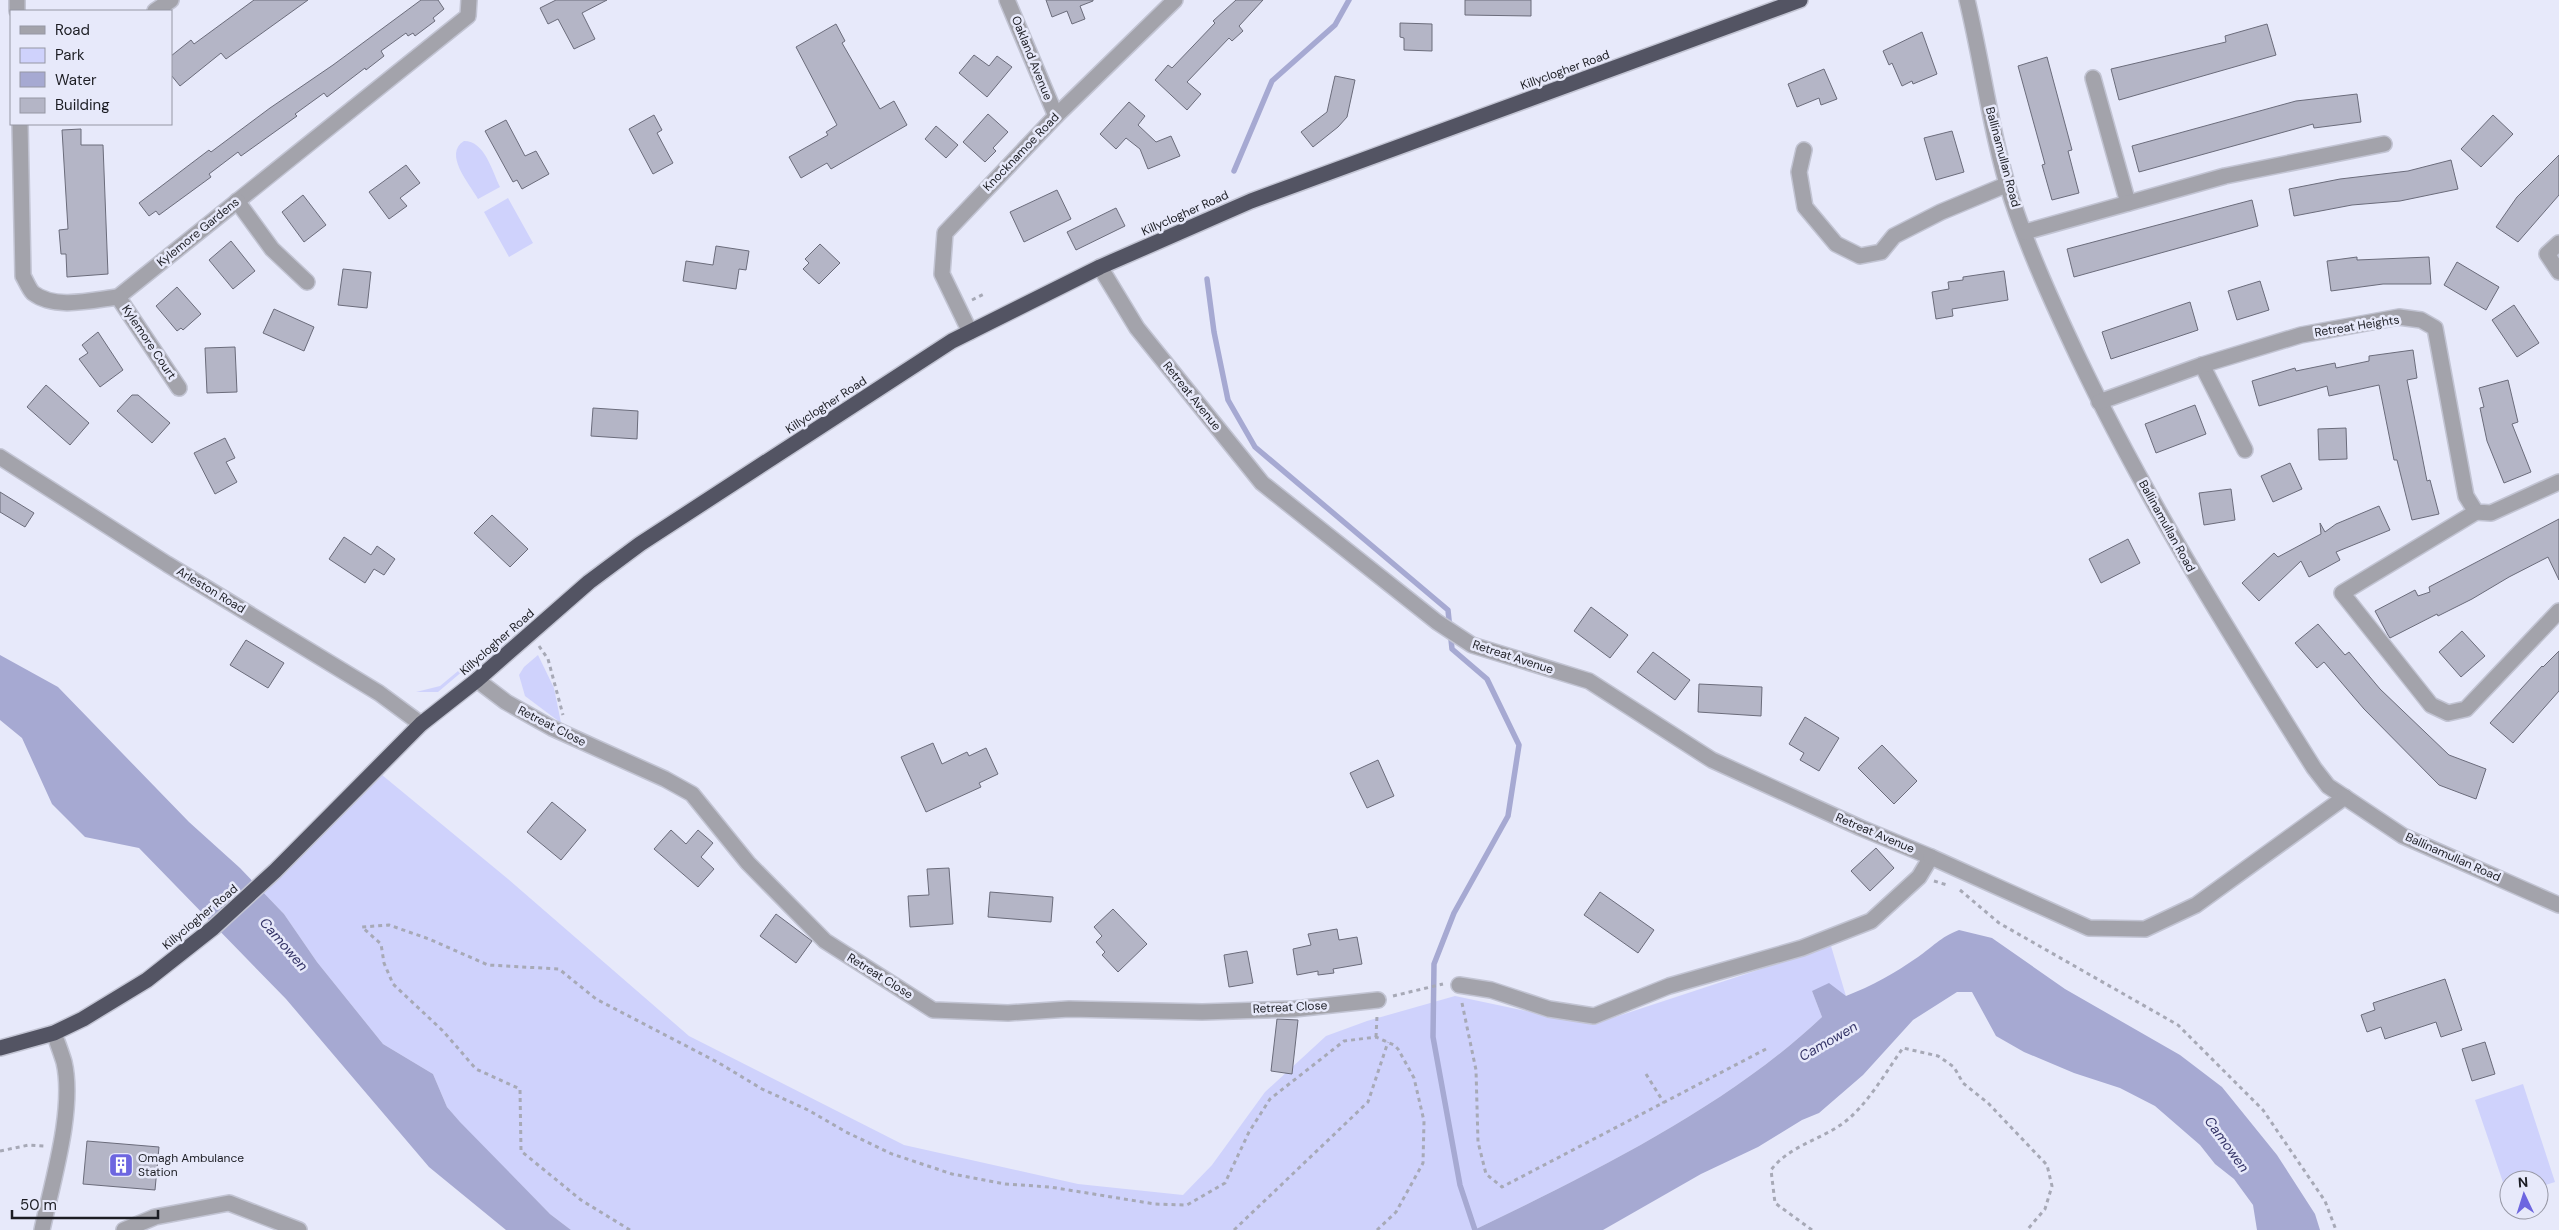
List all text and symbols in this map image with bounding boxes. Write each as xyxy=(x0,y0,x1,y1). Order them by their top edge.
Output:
legend xyxy=(10,10,172,125)
street label: Oakland Avenue xyxy=(1008,14,1056,103)
text: Road xyxy=(55,20,90,40)
text: Park xyxy=(55,45,85,65)
street label: Killyclogher Road xyxy=(1518,46,1612,94)
text: Water xyxy=(55,70,97,90)
text: Building xyxy=(55,95,110,115)
street label: Ballinamullan Road xyxy=(1982,105,2024,209)
street label: Knocknamoe Road xyxy=(979,109,1063,195)
street label: Killyclogher Road xyxy=(1139,187,1231,239)
street label: Kylemore Gardens xyxy=(153,194,243,270)
street label: Kylemore Court xyxy=(118,302,180,383)
street label: Retreat Heights xyxy=(2313,311,2401,341)
street label: Retreat Avenue xyxy=(1159,358,1225,434)
street label: Killyclogher Road xyxy=(782,373,870,437)
street label: Ballinamullan Road xyxy=(2135,477,2199,575)
street label: Arleston Road xyxy=(174,563,248,617)
street label: Killyclogher Road xyxy=(456,605,538,679)
street label: Retreat Avenue xyxy=(1471,636,1556,678)
street label: Retreat Close xyxy=(515,702,589,750)
street label: Retreat Avenue xyxy=(1833,809,1917,857)
street label: Ballinamullan Road xyxy=(2403,829,2503,885)
street label: Killyclogher Road xyxy=(159,881,241,953)
water label: Camowen xyxy=(256,914,312,974)
street label: Retreat Close xyxy=(844,949,916,1003)
street label: Retreat Close xyxy=(1252,997,1328,1017)
water label: Camowen xyxy=(1795,1017,1861,1065)
water label: Camowen xyxy=(2201,1113,2253,1175)
place label: Omagh Ambulance Station xyxy=(138,1150,244,1180)
building icon: Omagh Ambulance Station xyxy=(108,1152,134,1178)
north arrow xyxy=(2499,1170,2549,1220)
text: N xyxy=(2517,1173,2529,1191)
scale bar xyxy=(12,1188,159,1220)
text: 50 m xyxy=(20,1195,57,1215)

